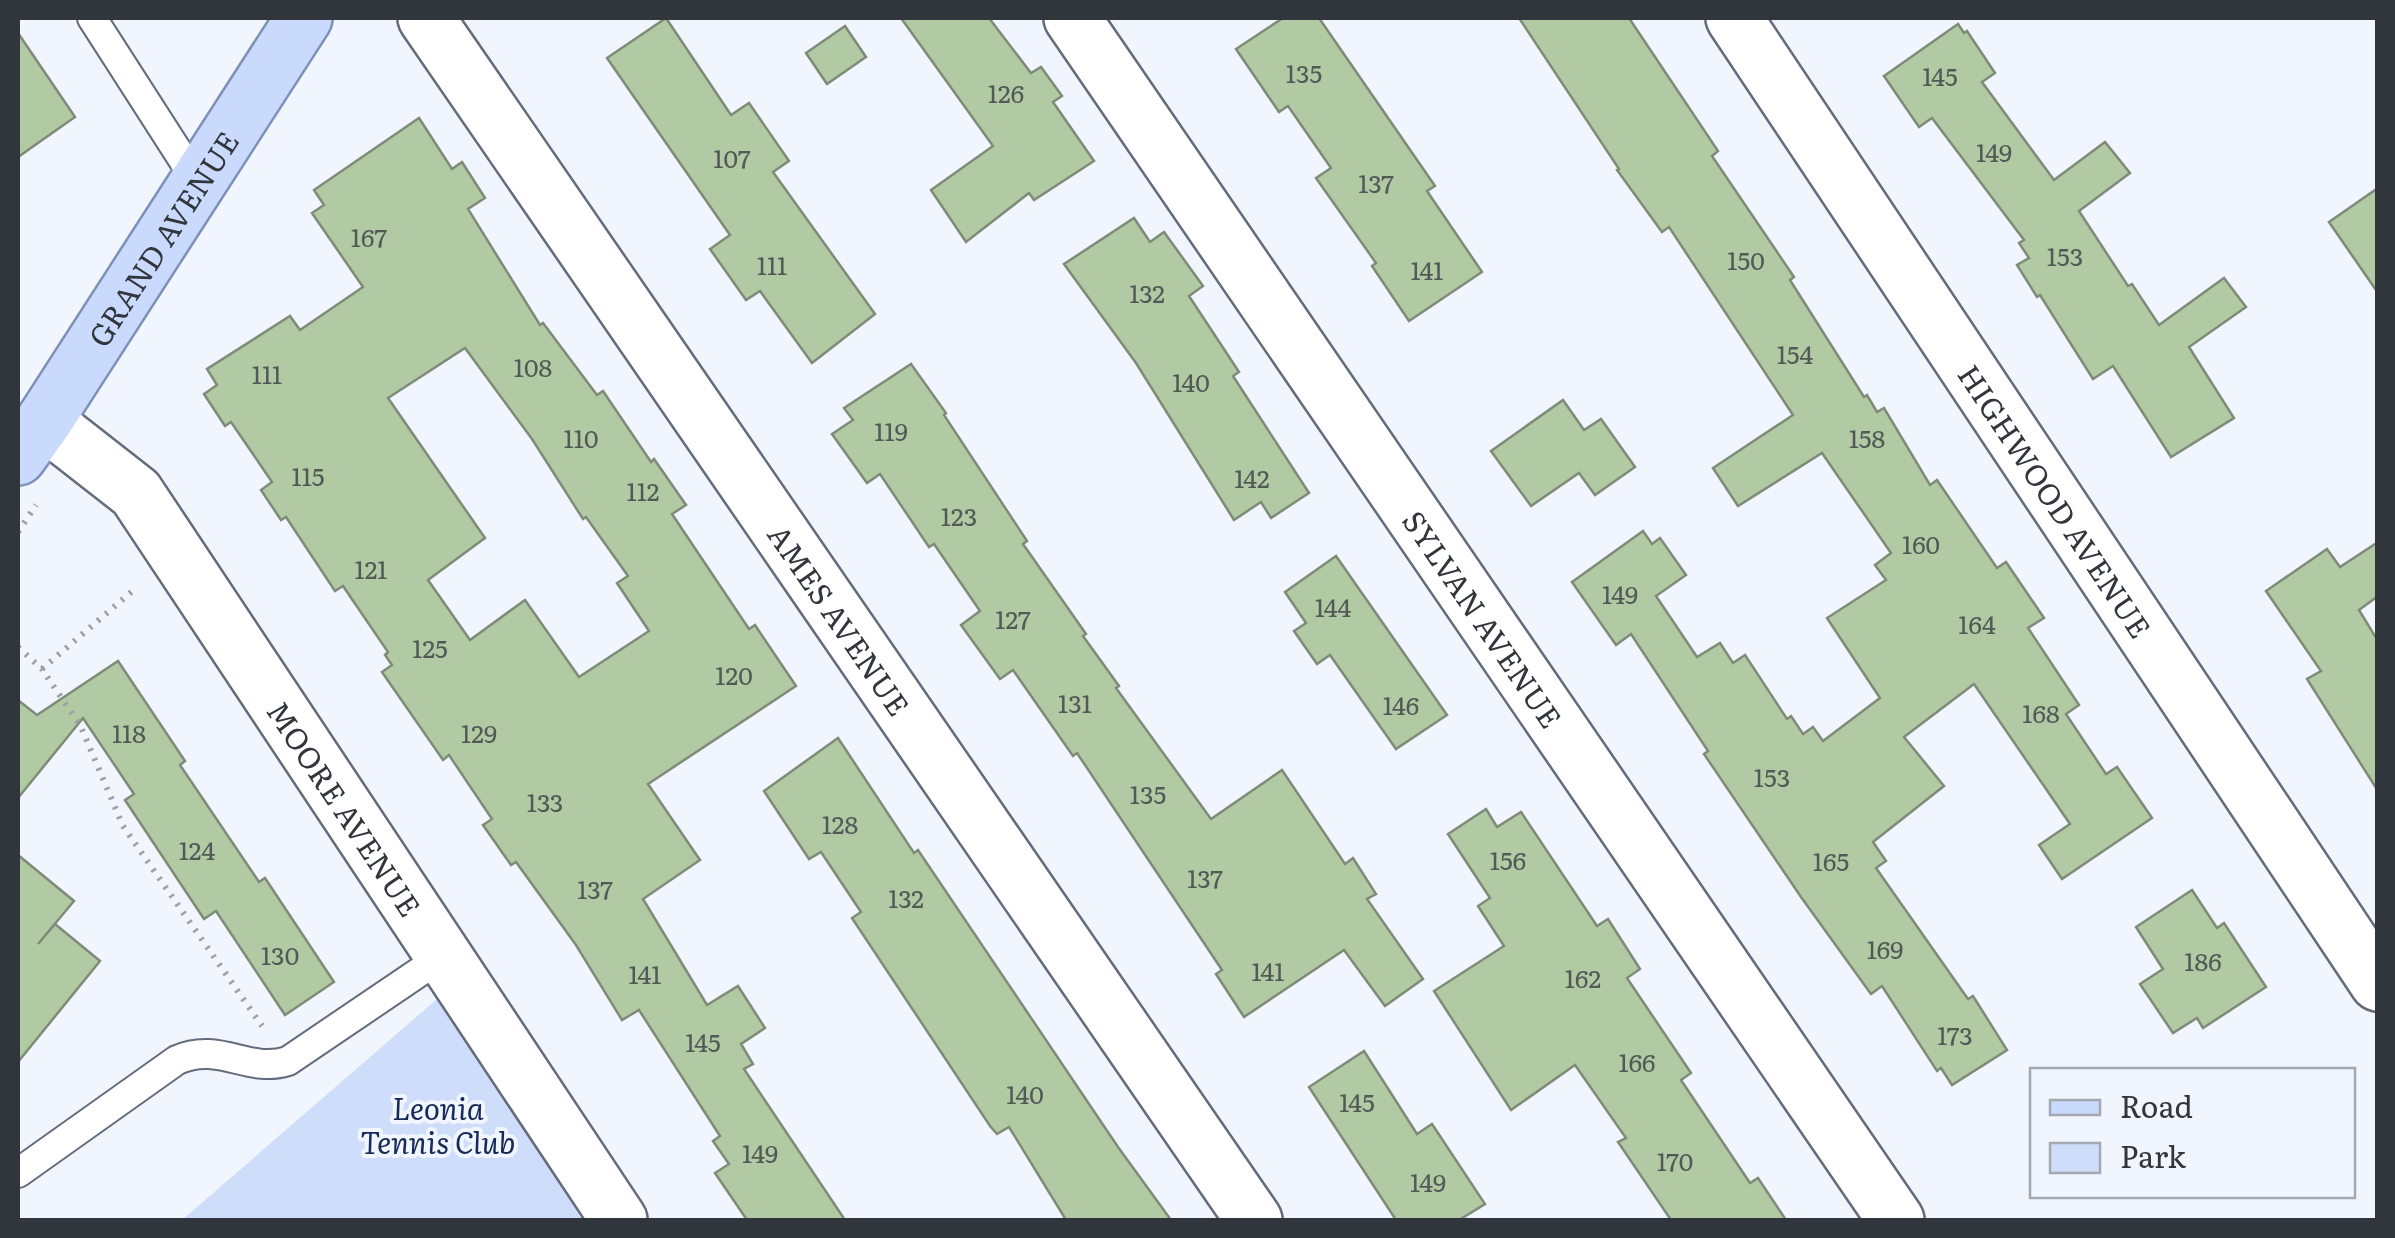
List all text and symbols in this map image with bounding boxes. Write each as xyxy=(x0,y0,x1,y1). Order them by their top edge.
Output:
house number: 135 xyxy=(1286,54,1322,91)
house number: 145 xyxy=(1922,57,1958,94)
house number: 126 xyxy=(988,74,1024,111)
street label: GRAND AVENUE xyxy=(76,122,248,355)
house number: 149 xyxy=(1976,133,2012,170)
house number: 107 xyxy=(713,139,751,176)
house number: 137 xyxy=(1358,164,1394,201)
house number: 167 xyxy=(351,218,387,255)
house number: 153 xyxy=(2047,237,2083,274)
house number: 150 xyxy=(1727,241,1765,278)
house number: 111 xyxy=(757,246,787,283)
house number: 141 xyxy=(1410,251,1444,288)
house number: 132 xyxy=(1129,274,1165,311)
house number: 154 xyxy=(1777,335,1814,372)
house number: 108 xyxy=(514,348,552,385)
house number: 111 xyxy=(252,355,282,392)
street label: HIGHWOOD AVENUE xyxy=(1949,355,2163,646)
house number: 140 xyxy=(1172,363,1210,400)
house number: 119 xyxy=(874,412,908,449)
house number: 110 xyxy=(564,419,598,456)
house number: 158 xyxy=(1849,419,1885,456)
house number: 115 xyxy=(291,457,325,494)
house number: 142 xyxy=(1234,459,1270,496)
house number: 112 xyxy=(626,472,660,509)
house number: 123 xyxy=(941,497,977,534)
street label: SYLVAN AVENUE xyxy=(1393,501,1574,736)
street label: AMES AVENUE xyxy=(759,515,922,724)
house number: 160 xyxy=(1902,525,1940,562)
house number: 121 xyxy=(354,550,388,587)
house number: 149 xyxy=(1602,575,1638,612)
house number: 144 xyxy=(1315,588,1352,625)
house number: 127 xyxy=(995,600,1031,637)
house number: 164 xyxy=(1958,605,1996,642)
house number: 125 xyxy=(412,629,448,666)
house number: 120 xyxy=(715,656,753,693)
house number: 131 xyxy=(1058,684,1092,721)
house number: 146 xyxy=(1383,686,1419,723)
street label: MOORE AVENUE xyxy=(258,691,433,925)
house number: 168 xyxy=(2022,694,2060,731)
house number: 118 xyxy=(112,714,146,751)
house number: 129 xyxy=(461,714,497,751)
house number: 153 xyxy=(1754,758,1790,795)
house number: 135 xyxy=(1130,775,1166,812)
house number: 133 xyxy=(527,783,563,820)
house number: 128 xyxy=(822,805,858,842)
house number: 124 xyxy=(179,831,216,868)
house number: 156 xyxy=(1490,841,1526,878)
house number: 165 xyxy=(1813,842,1849,879)
house number: 137 xyxy=(1187,859,1223,896)
house number: 137 xyxy=(577,870,613,907)
house number: 132 xyxy=(888,879,924,916)
house number: 169 xyxy=(1867,930,1903,967)
house number: 130 xyxy=(261,936,299,973)
house number: 186 xyxy=(2184,942,2222,979)
house number: 141 xyxy=(1251,952,1285,989)
house number: 141 xyxy=(628,955,662,992)
house number: 162 xyxy=(1565,959,1601,996)
house number: 173 xyxy=(1937,1016,1973,1053)
house number: 145 xyxy=(685,1023,721,1060)
house number: 166 xyxy=(1618,1043,1656,1080)
legend xyxy=(2030,1068,2355,1198)
house number: 140 xyxy=(1006,1075,1044,1112)
house number: 145 xyxy=(1339,1083,1375,1120)
text: Road xyxy=(2120,1083,2193,1127)
park label: Leonia Tennis Club xyxy=(360,1085,516,1163)
text: Park xyxy=(2120,1133,2187,1177)
house number: 149 xyxy=(742,1134,778,1171)
house number: 170 xyxy=(1657,1142,1693,1179)
house number: 149 xyxy=(1410,1163,1446,1200)

